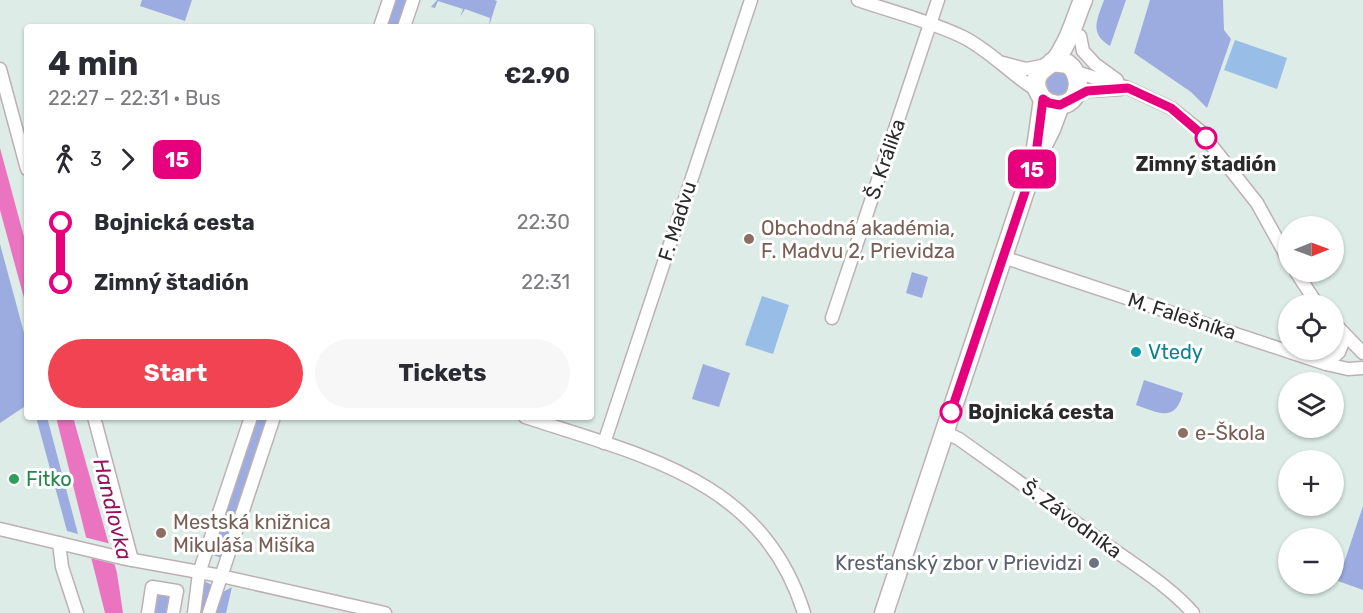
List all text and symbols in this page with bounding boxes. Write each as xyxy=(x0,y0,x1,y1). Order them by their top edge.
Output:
text: 4 min xyxy=(48,44,138,83)
text: €2.90 xyxy=(504,62,570,89)
text: 22:27 – 22:31 · Bus xyxy=(48,86,221,110)
street label: Š. Králika xyxy=(860,116,910,202)
marker: Zimný štadión xyxy=(1195,127,1217,149)
icon: walk xyxy=(48,143,81,176)
icon: forward xyxy=(111,143,144,176)
text: 3 xyxy=(90,147,102,171)
text: 15 xyxy=(165,147,189,172)
line badge: 15 xyxy=(1005,150,1059,188)
place label: Zimný štadión xyxy=(1136,152,1276,176)
text: 15 xyxy=(1020,157,1044,182)
street label: F. Madvu xyxy=(653,178,701,264)
text: Bojnická cesta xyxy=(94,209,255,236)
text: 22:30 xyxy=(517,210,570,234)
place label: Obchodná akadémia, F. Madvu 2, Prievidza xyxy=(761,216,955,263)
north arrow xyxy=(1278,216,1344,282)
map controls xyxy=(1278,216,1344,594)
marker: Obchodná akadémia, F. Madvu 2, Prievidza xyxy=(742,232,756,246)
text: Zimný štadión xyxy=(94,269,249,296)
text: 22:31 xyxy=(521,270,570,294)
street label: M. Falešníka xyxy=(1125,287,1239,345)
button: locate xyxy=(1278,294,1344,360)
button: Start xyxy=(48,339,303,408)
button: Tickets xyxy=(315,339,570,408)
place label: Vtedy xyxy=(1148,340,1203,364)
marker: Vtedy xyxy=(1129,345,1143,359)
button: layers xyxy=(1278,372,1344,438)
place label: Bojnická cesta xyxy=(968,400,1114,424)
marker: Bojnická cesta xyxy=(940,401,962,423)
place label: e-Škola xyxy=(1195,421,1265,445)
marker: e-Škola xyxy=(1176,426,1190,440)
button: + xyxy=(1278,450,1344,516)
water label: Handlovka xyxy=(88,456,138,562)
place label: Fitko xyxy=(26,467,72,491)
marker: Fitko xyxy=(7,472,21,486)
street label: Š. Závodníka xyxy=(1017,475,1127,563)
place label: Mestská knižnica Mikuláša Mišíka xyxy=(173,510,331,557)
marker: Mestská knižnica Mikuláša Mišíka xyxy=(154,526,168,540)
button: − xyxy=(1278,528,1344,594)
place label: Kresťanský zbor v Prievidzi xyxy=(835,551,1082,575)
marker: Kresťanský zbor v Prievidzi xyxy=(1087,556,1101,570)

